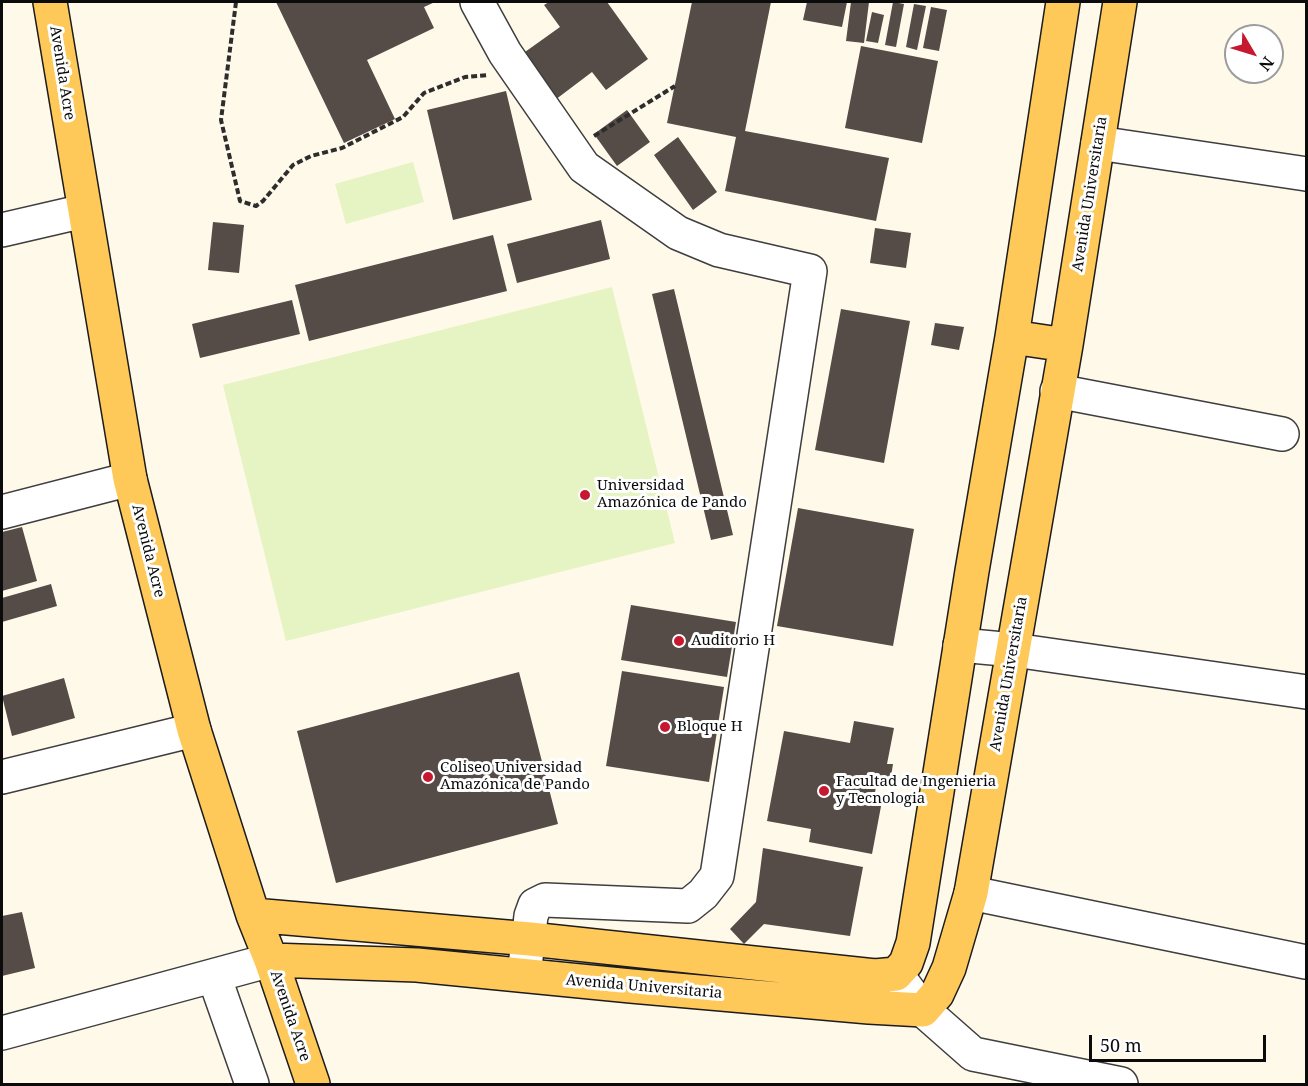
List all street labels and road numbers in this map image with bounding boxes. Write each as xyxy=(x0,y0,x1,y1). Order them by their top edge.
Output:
street label: Avenida Acre xyxy=(46,25,78,121)
street label: Avenida Universitaria xyxy=(1069,115,1111,273)
street label: Avenida Acre xyxy=(128,503,168,599)
street label: Avenida Universitaria xyxy=(987,595,1031,753)
street label: Avenida Acre xyxy=(266,968,314,1064)
street label: Avenida Universitaria xyxy=(565,971,723,1003)

